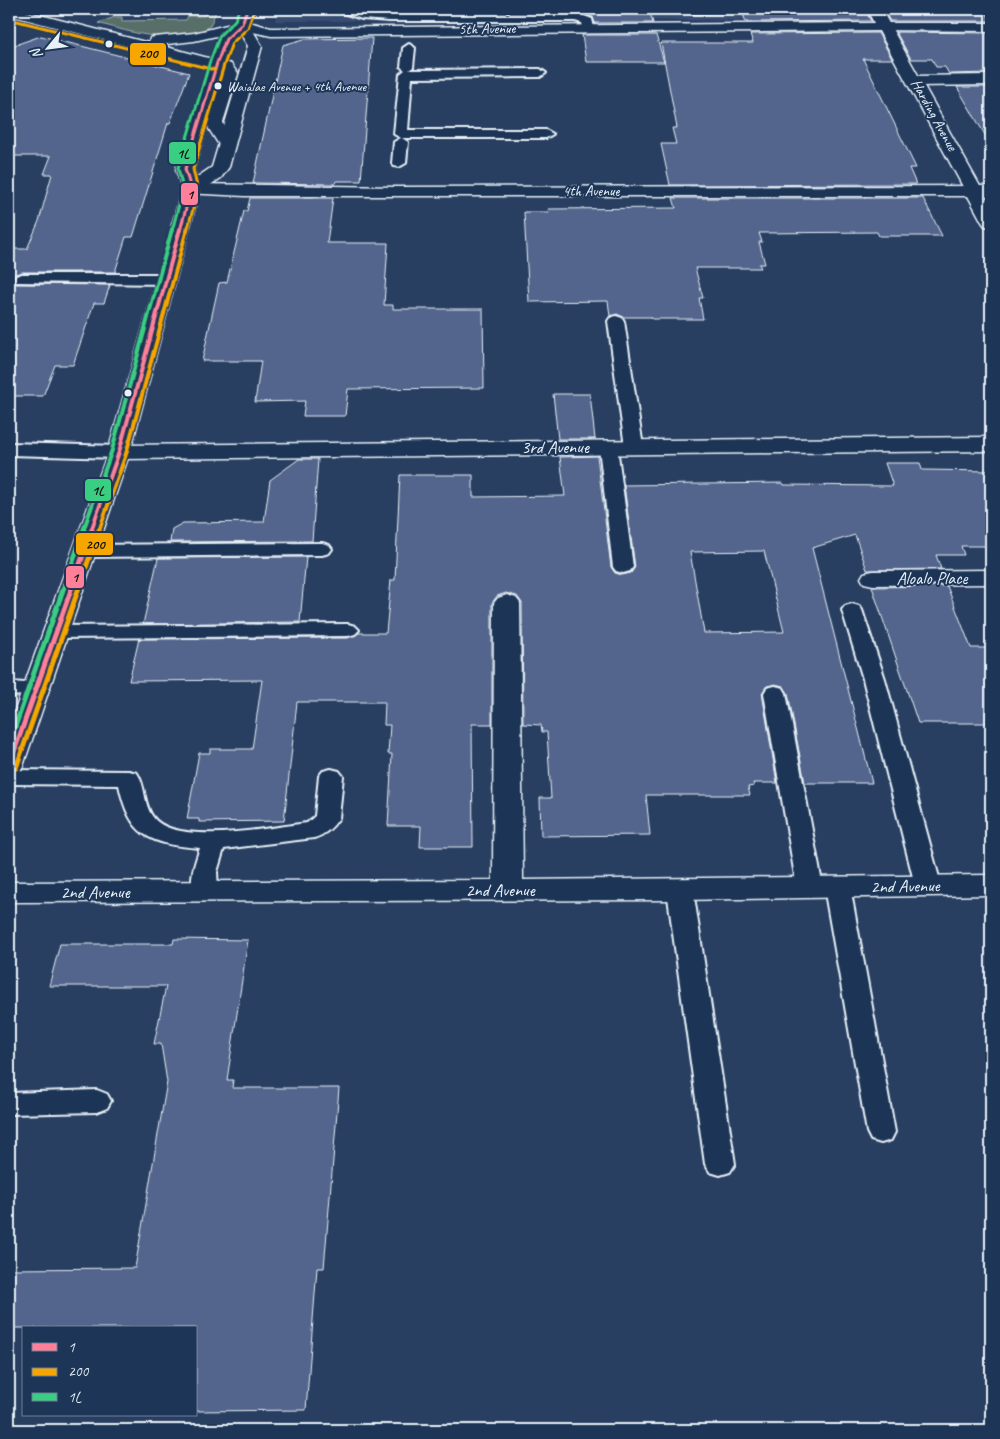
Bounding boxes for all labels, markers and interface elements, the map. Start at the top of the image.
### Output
street label: 5th Avenue [458,19,517,39]
north arrow [22,22,72,72]
unlabelled marker [104,39,114,49]
line badge: 200 [129,42,167,66]
text: N [26,44,47,62]
text: 200 [139,45,159,62]
street label: Harding Avenue [906,76,962,155]
place label: Waialae Avenue + 4th Avenue [227,78,368,95]
marker: Waialae Avenue + 4th Avenue [213,81,223,91]
line badge: 1L [168,141,197,165]
text: 1L [177,145,190,162]
line badge: 1 [180,182,199,206]
street label: 4th Avenue [563,182,620,201]
text: 1 [187,186,195,203]
unlabelled marker [123,388,133,398]
street label: 3rd Avenue [521,436,590,458]
line badge: 1L [84,478,112,502]
text: 1L [92,482,105,499]
line badge: 200 [75,532,114,556]
text: 200 [86,536,106,553]
line badge: 1 [65,565,85,589]
street label: Aloalo Place [897,567,969,589]
text: 1 [72,569,80,586]
street label: 2nd Avenue [870,874,941,898]
street label: 2nd Avenue [465,879,536,901]
street label: 2nd Avenue [60,881,131,903]
legend [22,1326,198,1416]
text: 1 [68,1338,76,1357]
text: 200 [68,1362,90,1381]
text: 1L [68,1388,82,1407]

